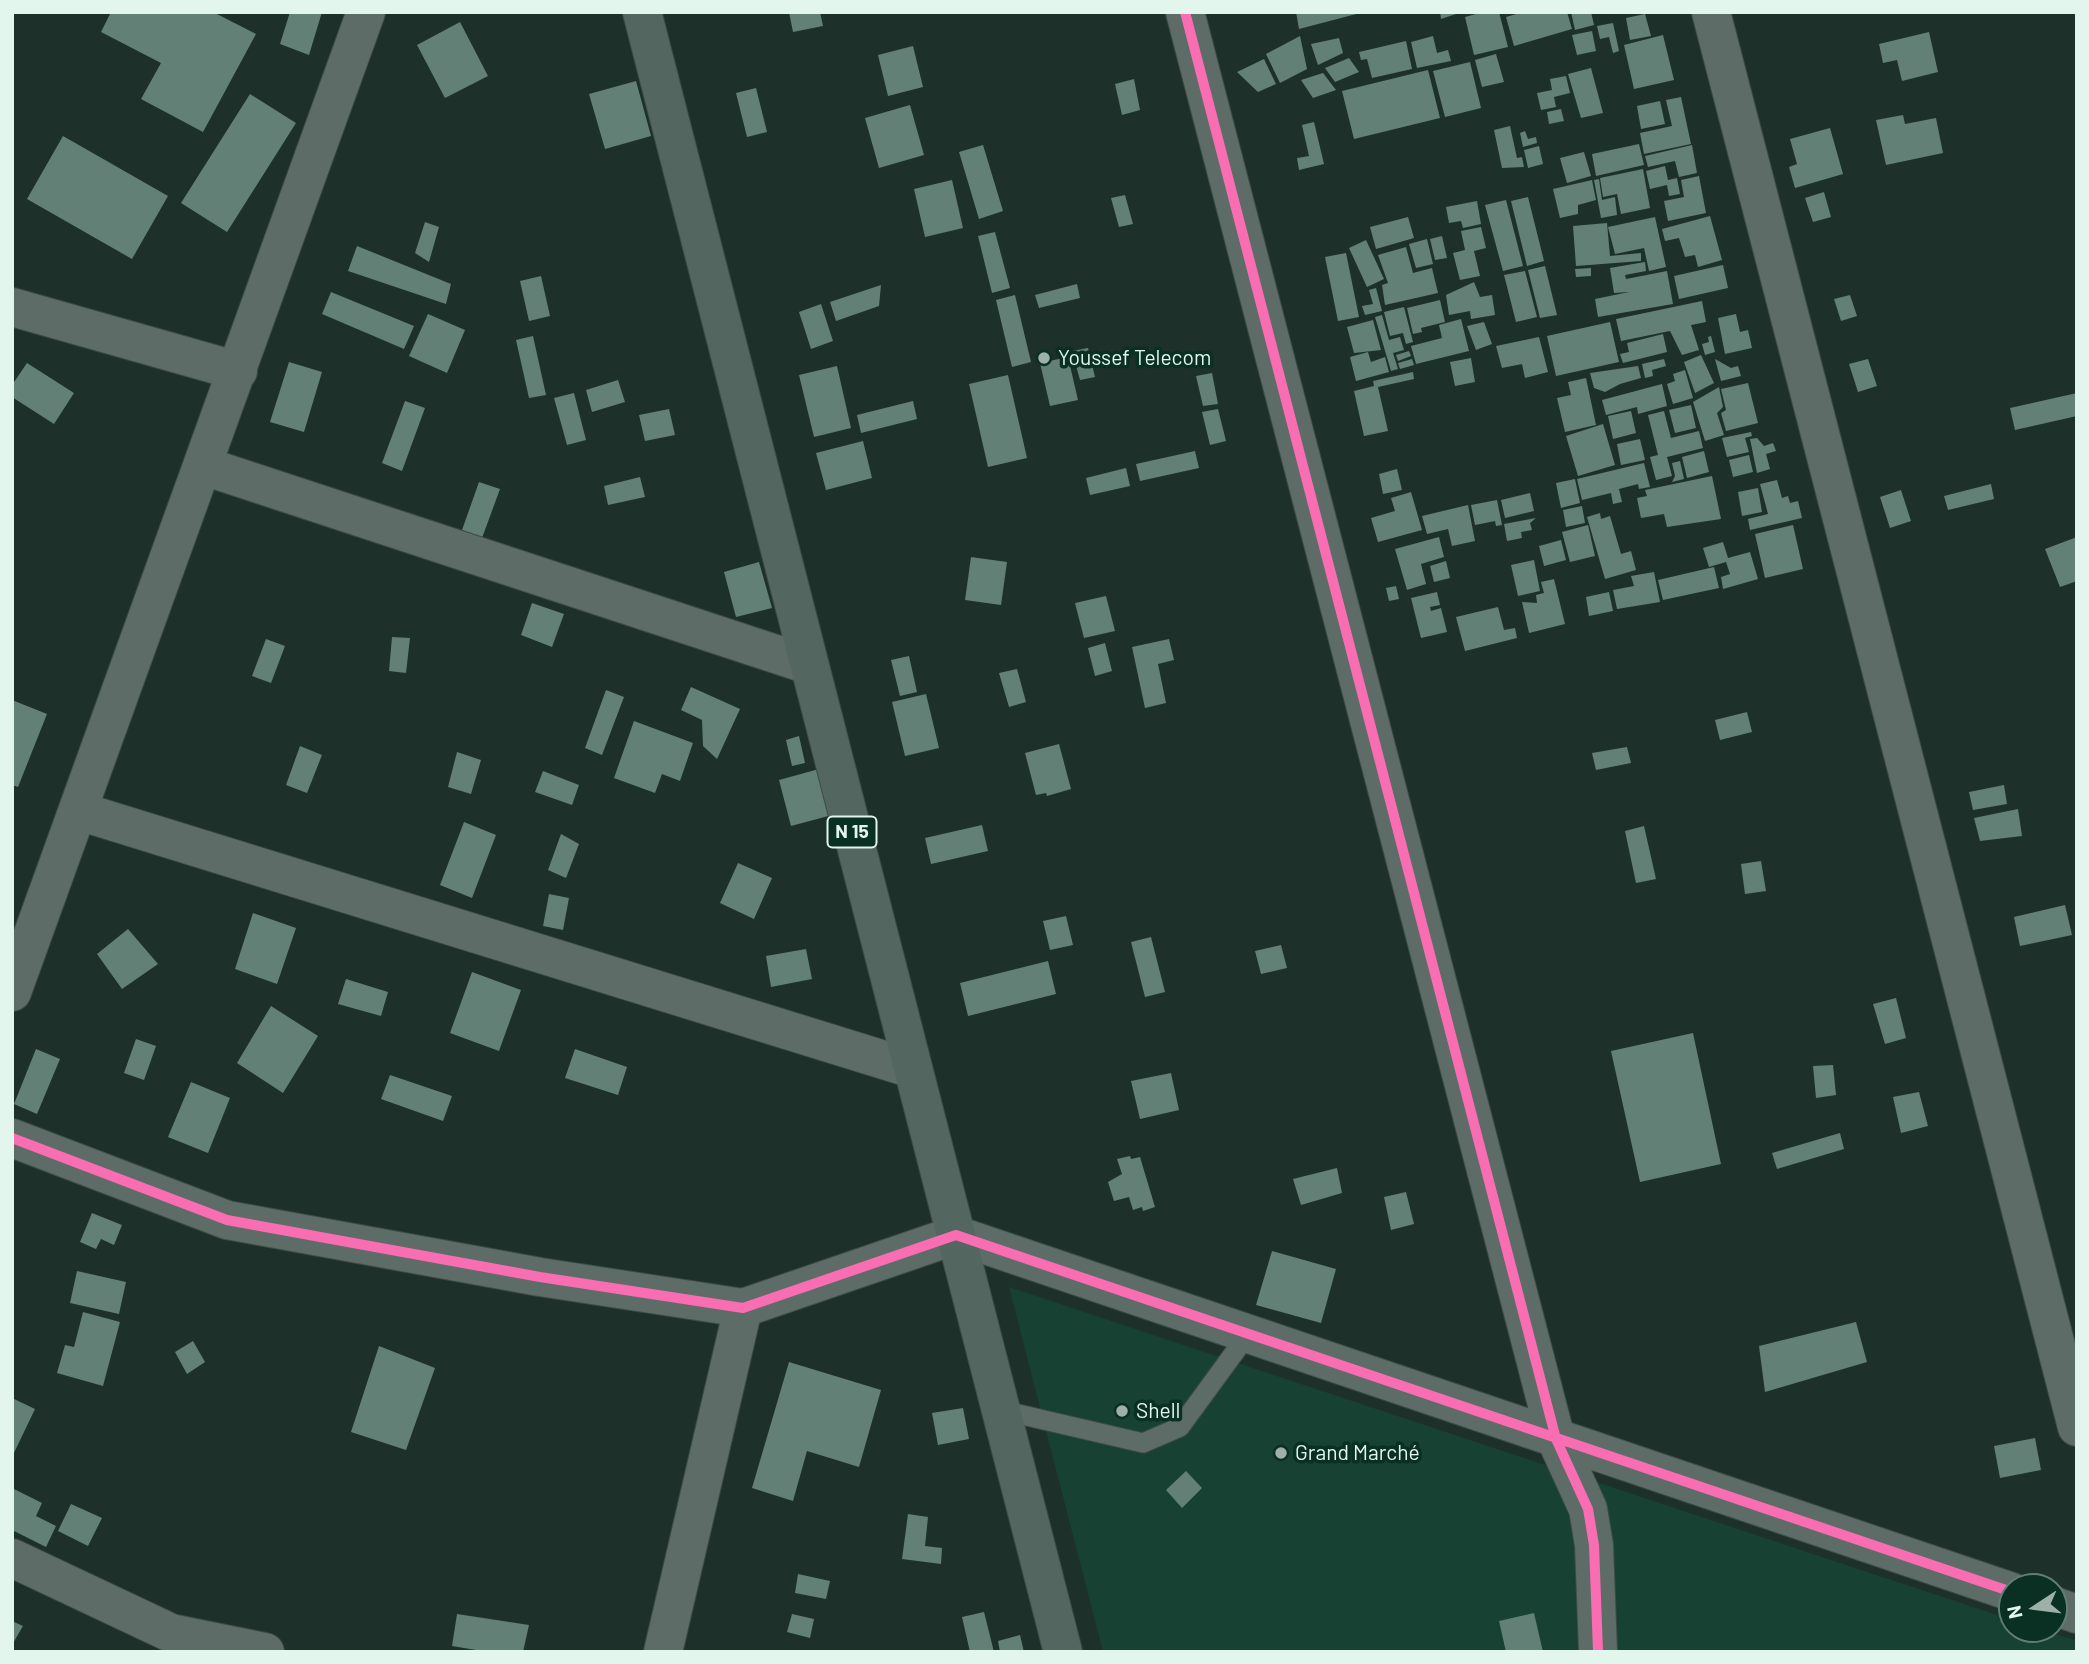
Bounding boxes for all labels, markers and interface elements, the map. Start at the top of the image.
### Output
place label: Youssef Telecom [1058,345,1211,371]
marker: Youssef Telecom [1036,350,1052,366]
road number: N 15 [828,817,876,848]
place label: Shell [1136,1398,1180,1424]
marker: Shell [1114,1403,1130,1419]
place label: Grand Marché [1295,1440,1420,1466]
marker: Grand Marché [1273,1445,1289,1461]
north arrow [1998,1573,2068,1643]
text: N [2001,1604,2027,1621]

